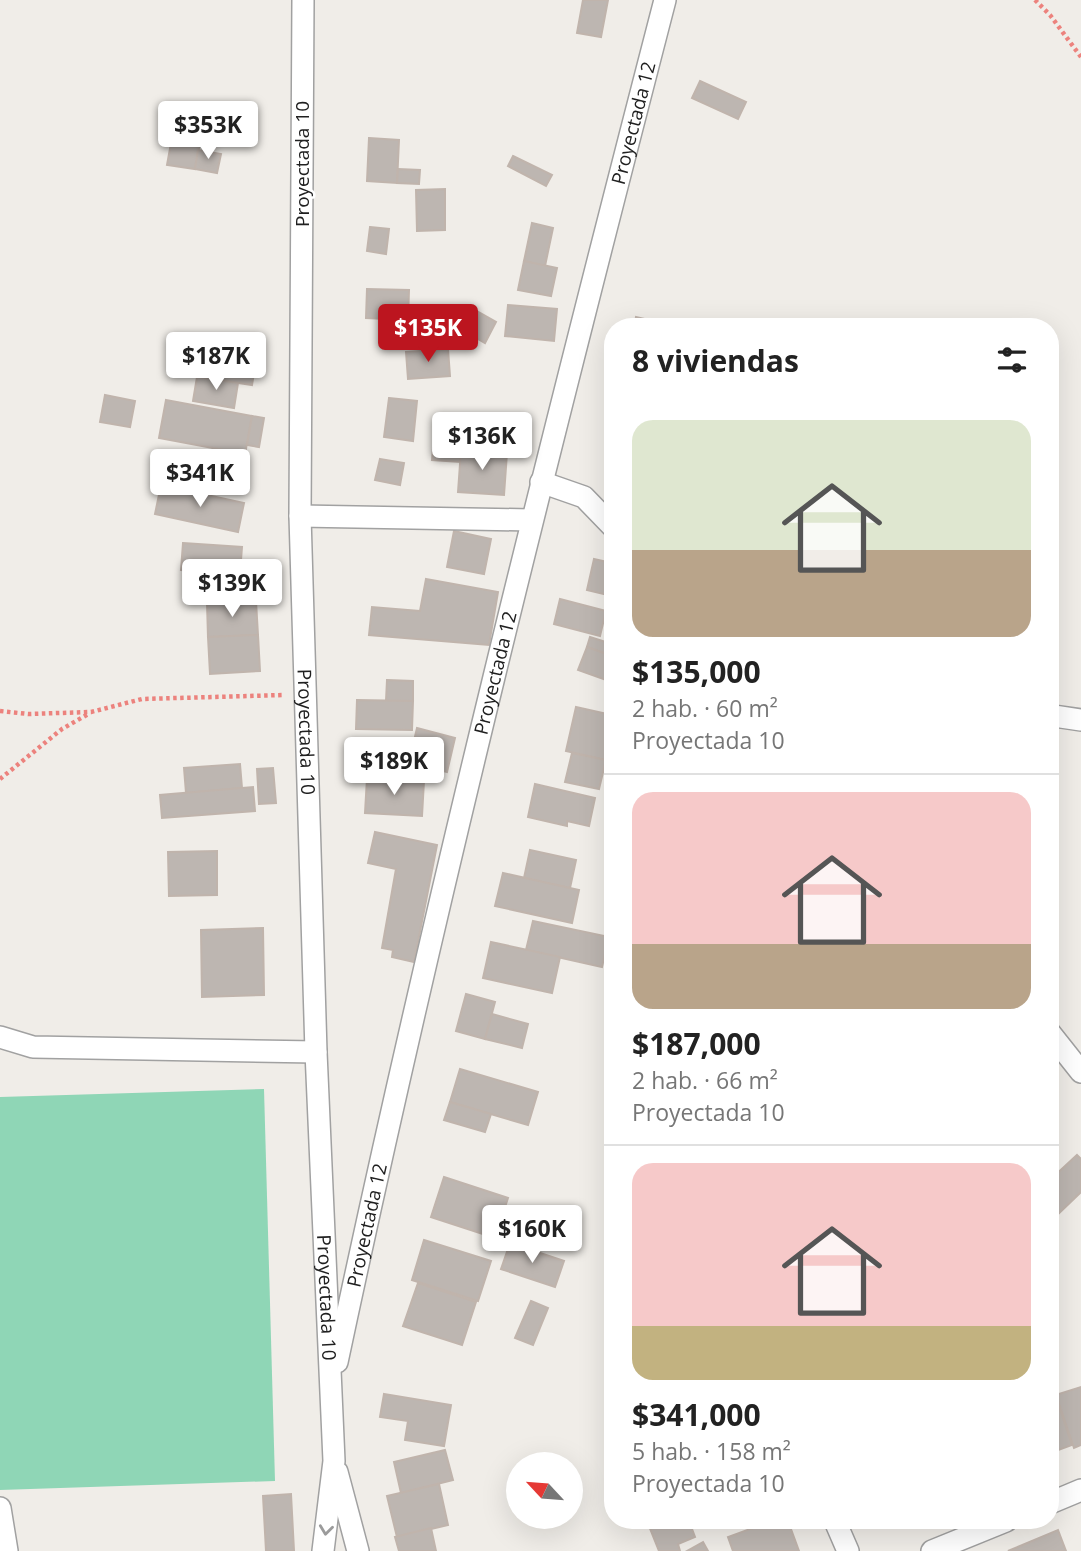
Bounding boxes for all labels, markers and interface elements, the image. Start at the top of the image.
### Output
street label: Proyectada 12 [605,59,662,187]
street label: Proyectada 10 [289,101,315,227]
pin: $353K [159,102,257,161]
text: $353K [174,108,242,140]
pin: $135K [379,304,477,364]
text: $135K [394,311,462,343]
pin: $187K [167,332,265,392]
text: $187K [182,339,250,371]
text: 8 viviendas [632,340,799,381]
icon: filters [993,341,1031,379]
pin: $136K [433,412,531,472]
text: $136K [448,419,516,451]
pin: $341K [151,449,249,509]
text: $341K [166,456,234,488]
icon: home [769,465,895,591]
pin: $139K [183,560,281,619]
text: $139K [198,566,266,598]
street label: Proyectada 12 [468,609,523,737]
text: $135,000 [632,651,761,692]
street label: Proyectada 10 [292,668,321,795]
text: 2 hab. · 60 m² [632,692,778,724]
text: Proyectada 10 [632,724,785,756]
pin: $189K [345,738,443,797]
text: $189K [360,744,428,776]
icon: home [769,837,895,963]
text: $187,000 [632,1023,761,1064]
text: 2 hab. · 66 m² [632,1064,778,1096]
text: Proyectada 10 [632,1096,785,1128]
street label: Proyectada 12 [340,1161,393,1290]
pin: $160K [483,1206,581,1265]
icon: home [769,1208,895,1334]
text: $160K [498,1212,566,1244]
street label: Proyectada 10 [311,1234,343,1361]
text: $341,000 [632,1394,761,1435]
text: 5 hab. · 158 m² [632,1435,791,1467]
north arrow [506,1452,583,1530]
map controls [506,1452,583,1529]
text: Proyectada 10 [632,1467,785,1499]
one-way arrow [318,1525,333,1536]

